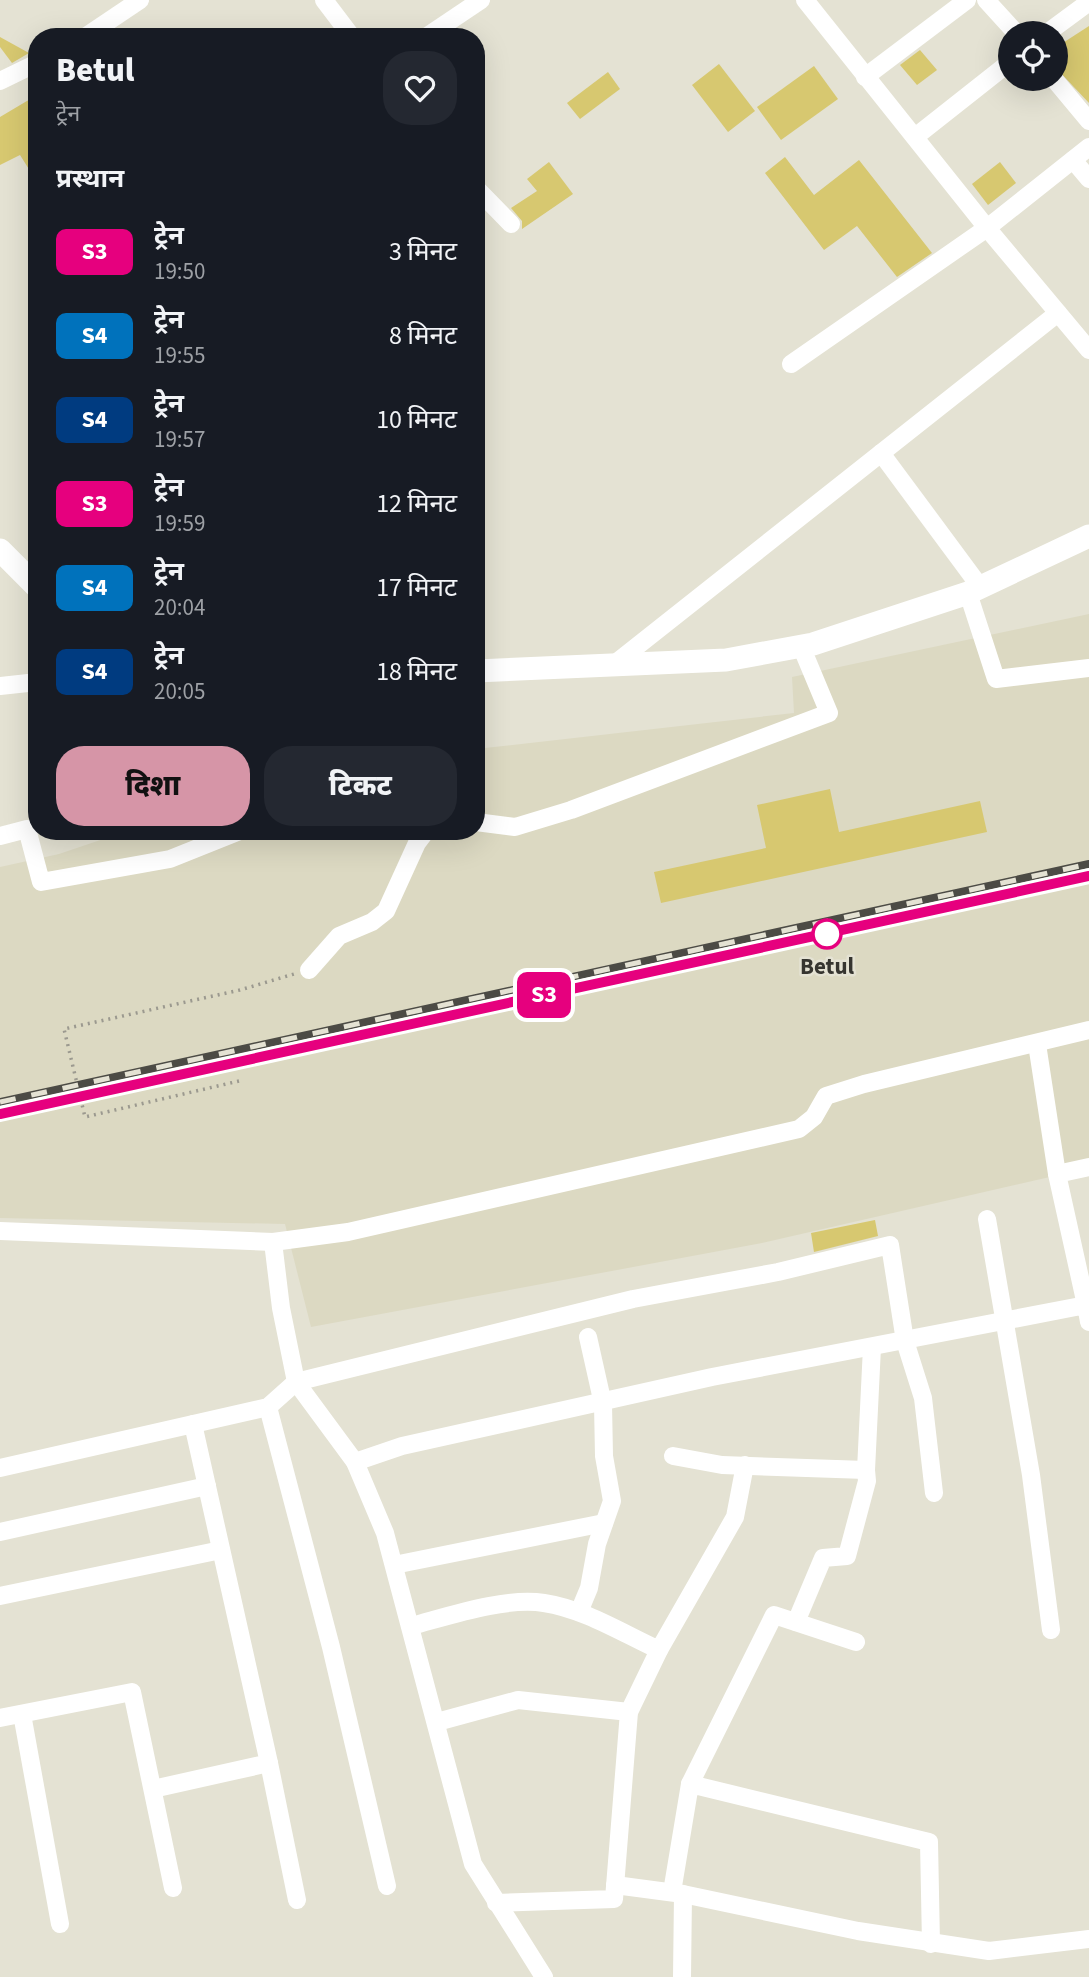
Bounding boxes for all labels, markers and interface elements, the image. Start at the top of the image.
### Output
map controls [998,21,1068,91]
button: locate [998,21,1068,91]
text: Betul [56,47,134,94]
button: heart [383,51,457,125]
text: ट्रेन [56,97,80,130]
text: प्रस्थान [56,160,124,197]
text: ट्रेन [154,217,184,254]
text: 3 मिनट [389,233,457,270]
text: S3 [81,234,108,269]
text: 19:50 [154,255,205,288]
text: ट्रेन [154,301,184,338]
text: 8 मिनट [389,317,457,354]
text: S4 [81,318,108,353]
text: 19:55 [154,339,205,372]
text: ट्रेन [154,385,184,422]
text: 10 मिनट [376,401,457,438]
text: S4 [81,402,108,437]
text: 19:57 [154,423,205,456]
text: ट्रेन [154,469,184,506]
text: 12 मिनट [376,485,457,522]
text: S3 [81,486,108,521]
text: 19:59 [154,507,205,540]
text: ट्रेन [154,553,184,590]
text: 17 मिनट [376,569,457,606]
text: S4 [81,570,108,605]
text: 20:04 [154,591,205,624]
text: ट्रेन [154,637,184,674]
text: 18 मिनट [376,653,457,690]
text: S4 [81,654,108,689]
text: 20:05 [154,675,205,708]
button: दिशा [56,746,250,826]
button: टिकट [264,746,457,826]
marker: Betul [812,919,842,949]
place label: Betul [800,950,854,983]
line badge: S3 [512,972,576,1018]
text: S3 [531,977,557,1012]

